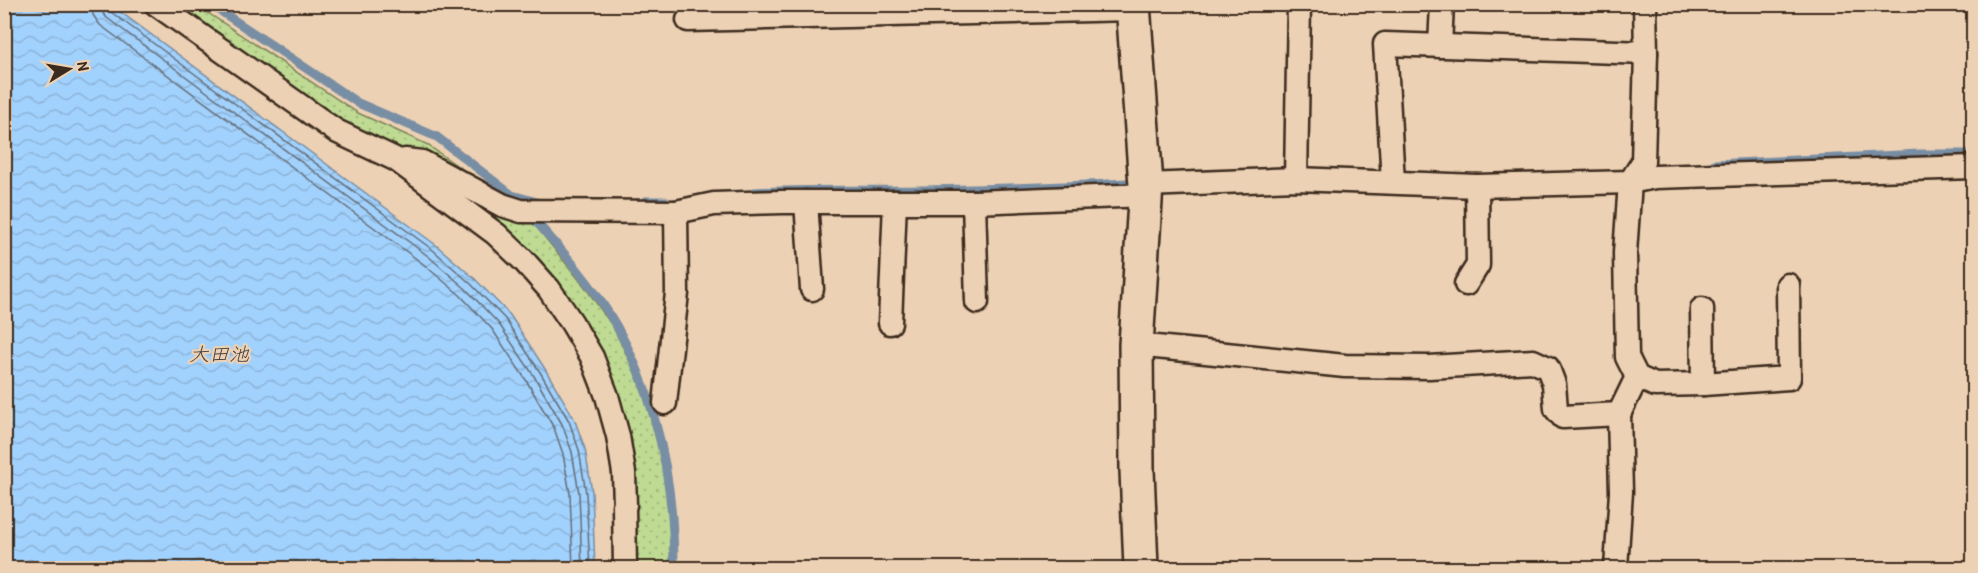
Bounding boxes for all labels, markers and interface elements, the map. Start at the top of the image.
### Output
north arrow [39,39,99,99]
text: N [72,60,95,73]
water label: 大田池 [189,340,250,367]

